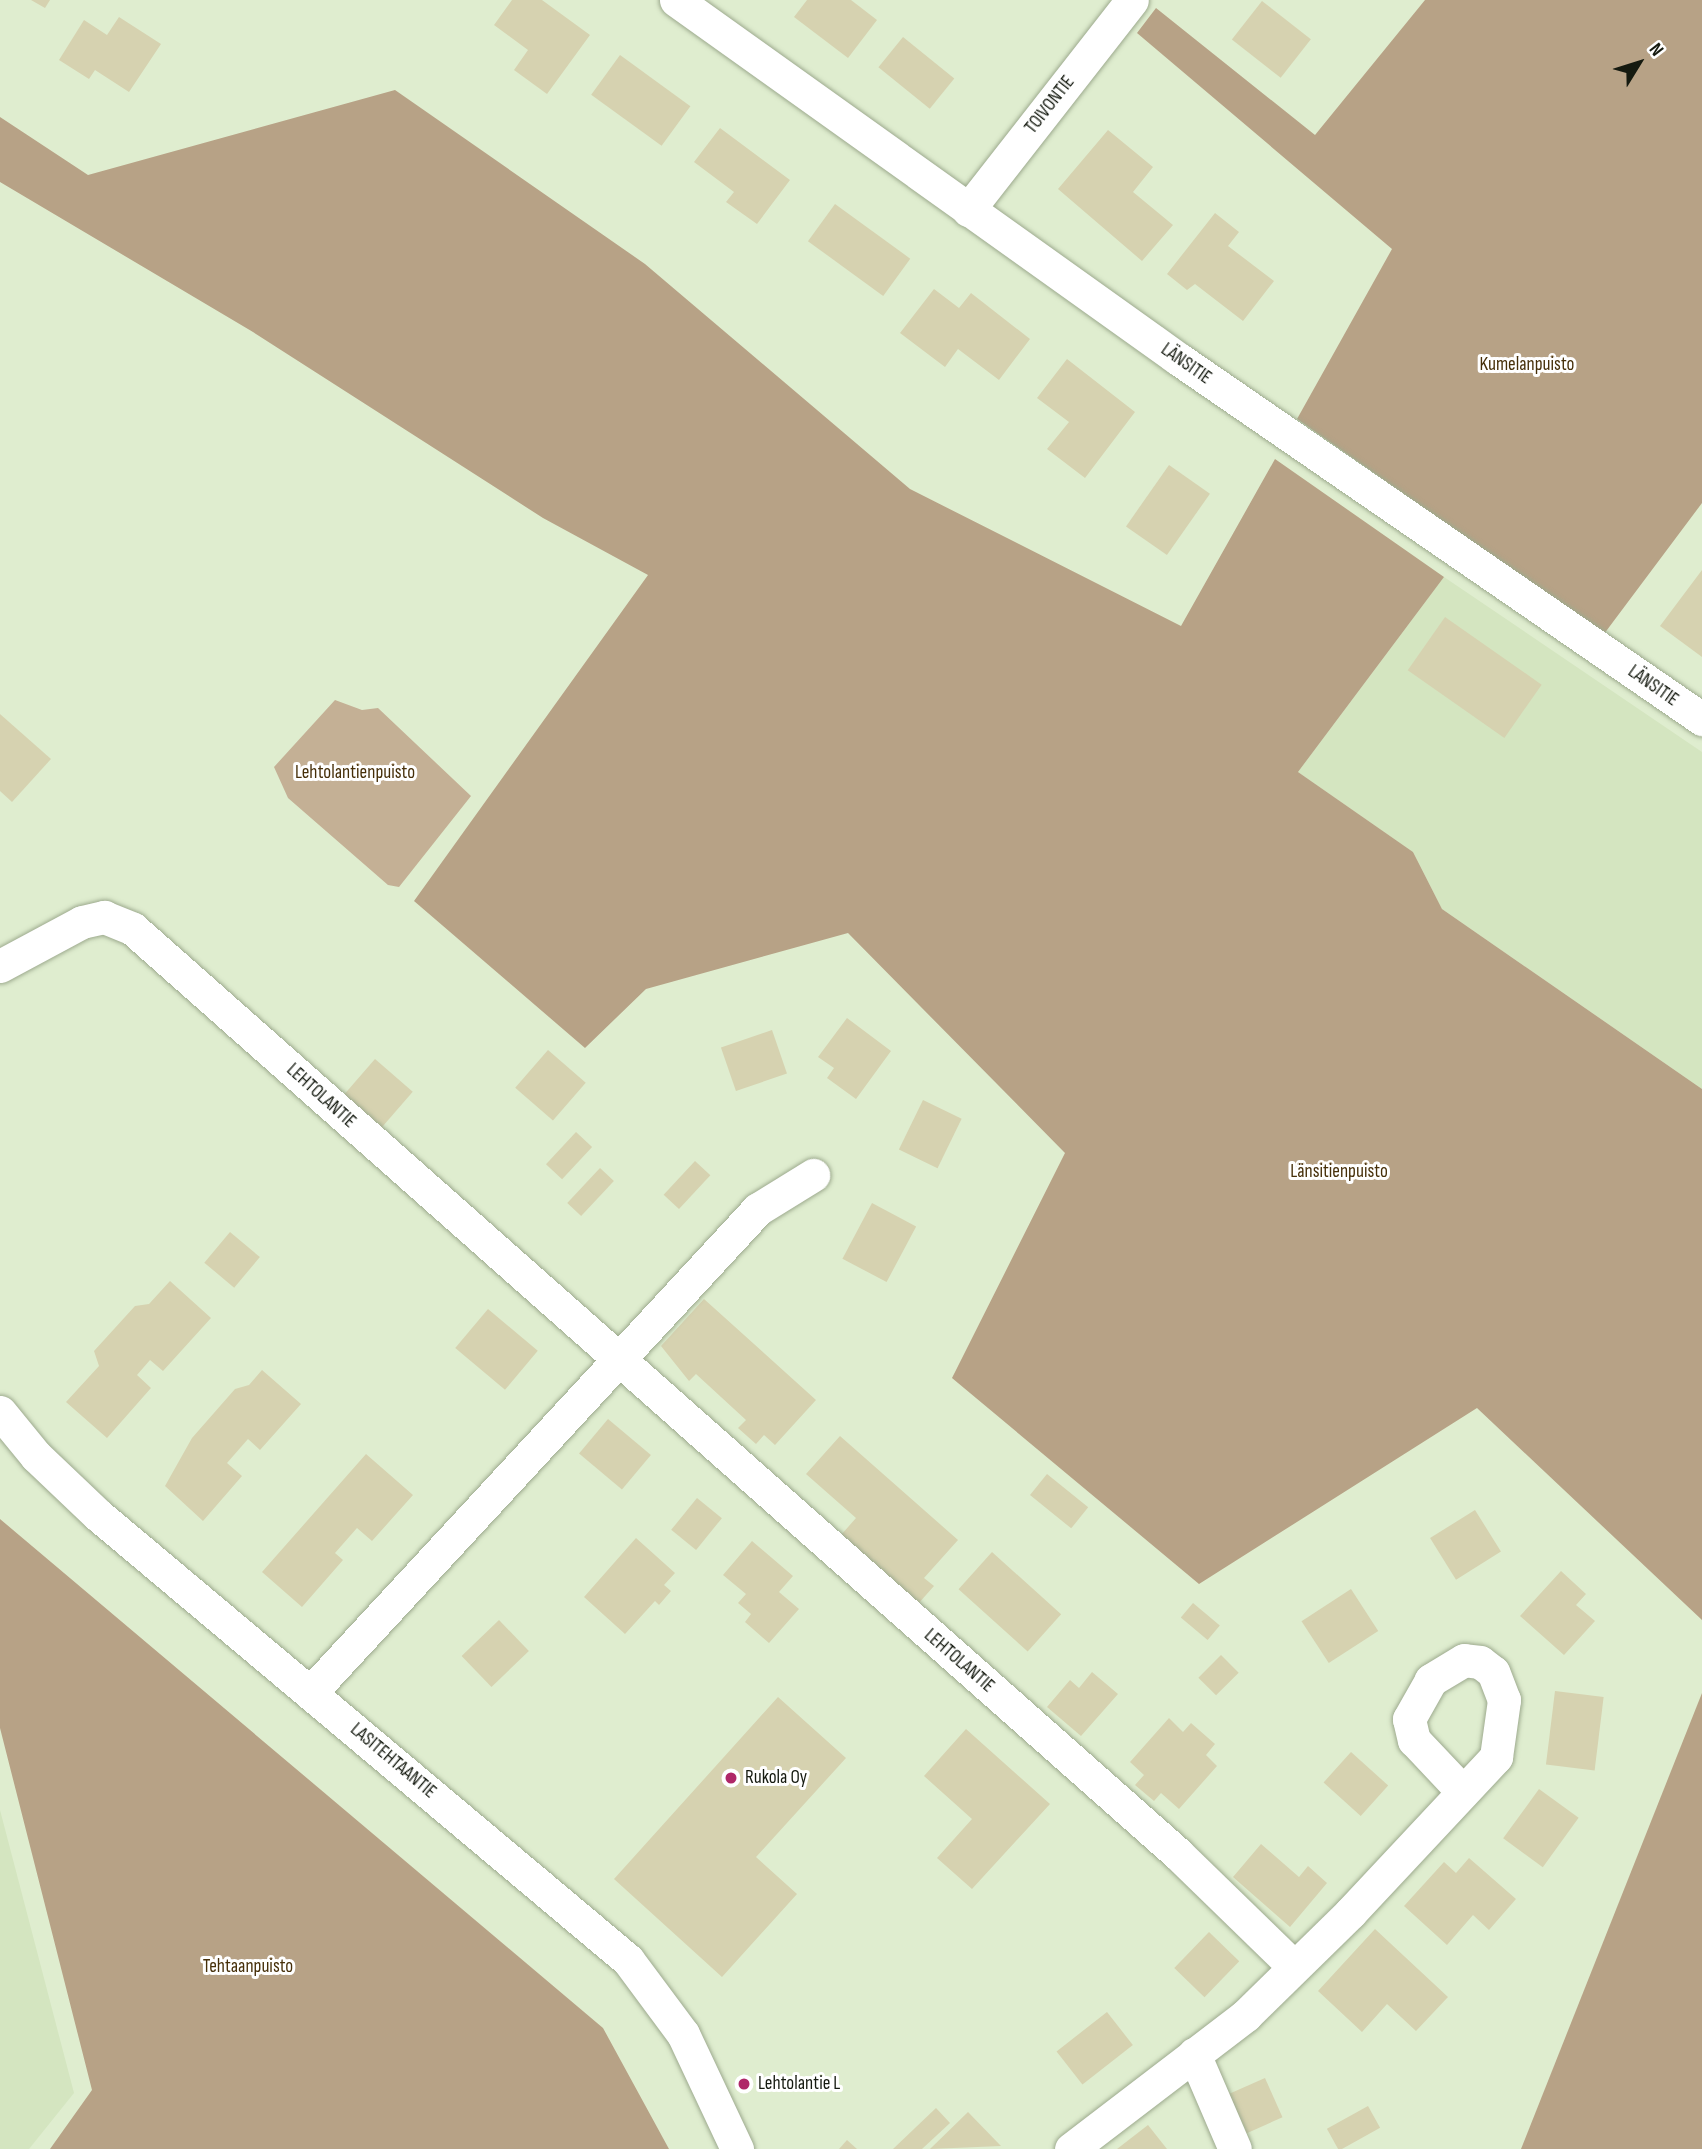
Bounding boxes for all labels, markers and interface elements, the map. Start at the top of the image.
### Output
north arrow [1604,28,1674,98]
text: N [1644,39,1668,61]
street label: TOIVONTIE [1020,71,1080,139]
street label: LÄNSITIE [1156,338,1216,390]
park label: Kumelanpuisto [1480,354,1574,376]
street label: LÄNSITIE [1623,660,1683,712]
park label: Lehtolantienpuisto [295,762,415,784]
street label: LEHTOLANTIE [282,1059,360,1133]
park label: Länsitienpuisto [1290,1161,1388,1183]
street label: LEHTOLANTIE [919,1624,999,1698]
street label: LASITEHTAANTIE [345,1718,441,1804]
place label: Rukola Oy [745,1767,807,1789]
marker: Rukola Oy [723,1770,739,1786]
park label: Tehtaanpuisto [203,1956,293,1978]
place label: Lehtolantie L [758,2073,840,2095]
marker: Lehtolantie L [736,2076,752,2092]

